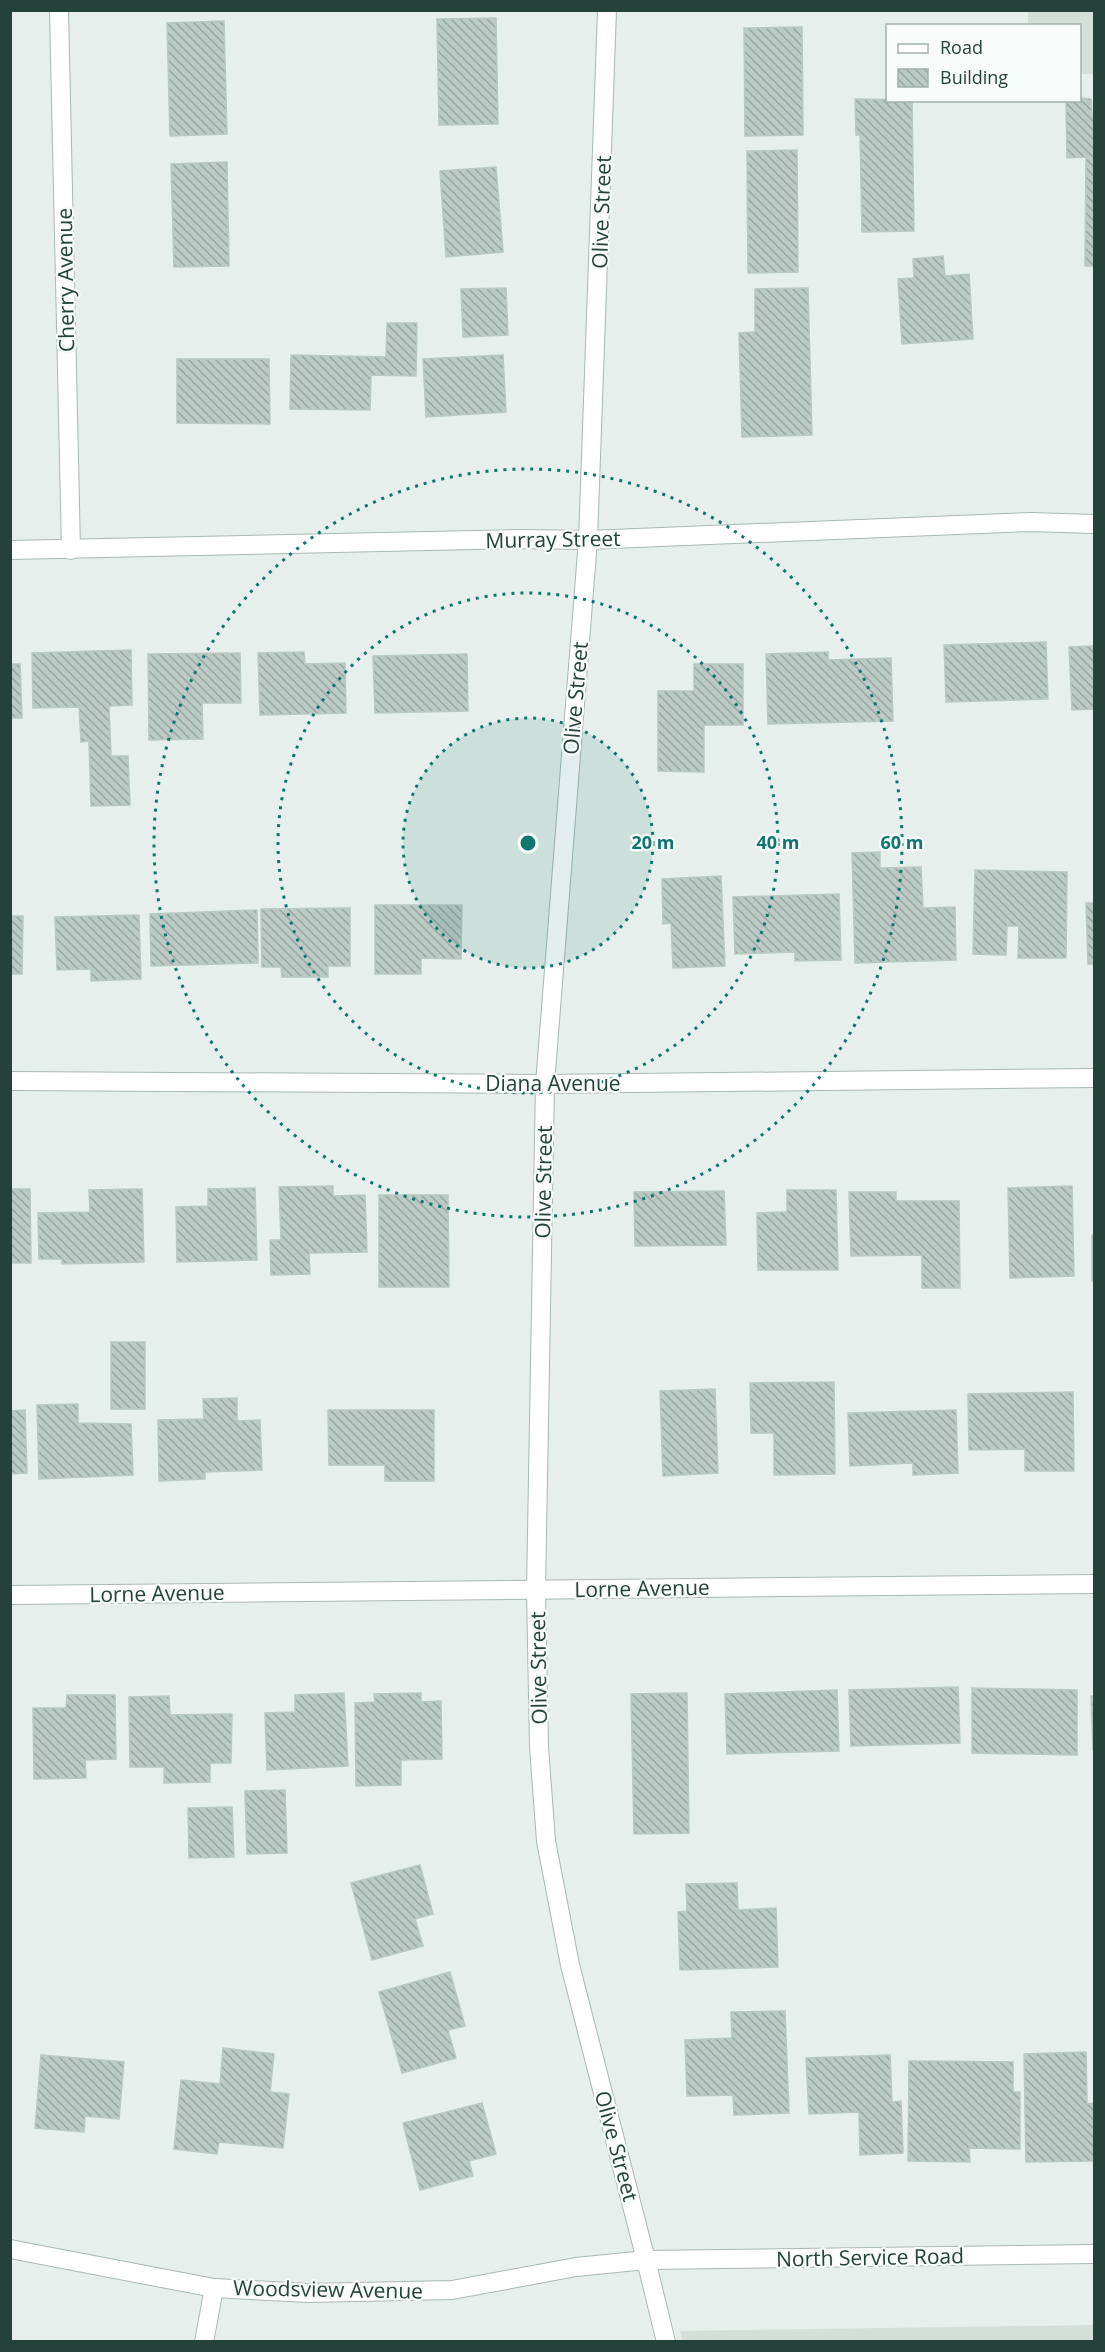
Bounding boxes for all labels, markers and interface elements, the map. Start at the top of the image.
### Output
legend [886,24,1081,102]
text: Road [940,35,983,59]
text: Building [940,65,1008,89]
street label: Olive Street [585,155,617,269]
street label: Cherry Avenue [50,208,80,352]
street label: Murray Street [485,524,621,554]
street label: Olive Street [556,640,594,756]
text: 20 m [632,830,674,854]
text: 40 m [757,830,799,854]
text: 60 m [881,830,923,854]
centre of rings [518,833,538,853]
street label: Diana Avenue [485,1069,621,1097]
street label: Olive Street [528,1125,558,1239]
street label: Lorne Avenue [574,1573,710,1603]
street label: Lorne Avenue [89,1578,225,1608]
street label: Olive Street [523,1611,553,1725]
street label: Olive Street [589,2088,645,2204]
street label: North Service Road [776,2241,964,2273]
street label: Woodsview Avenue [233,2273,423,2305]

